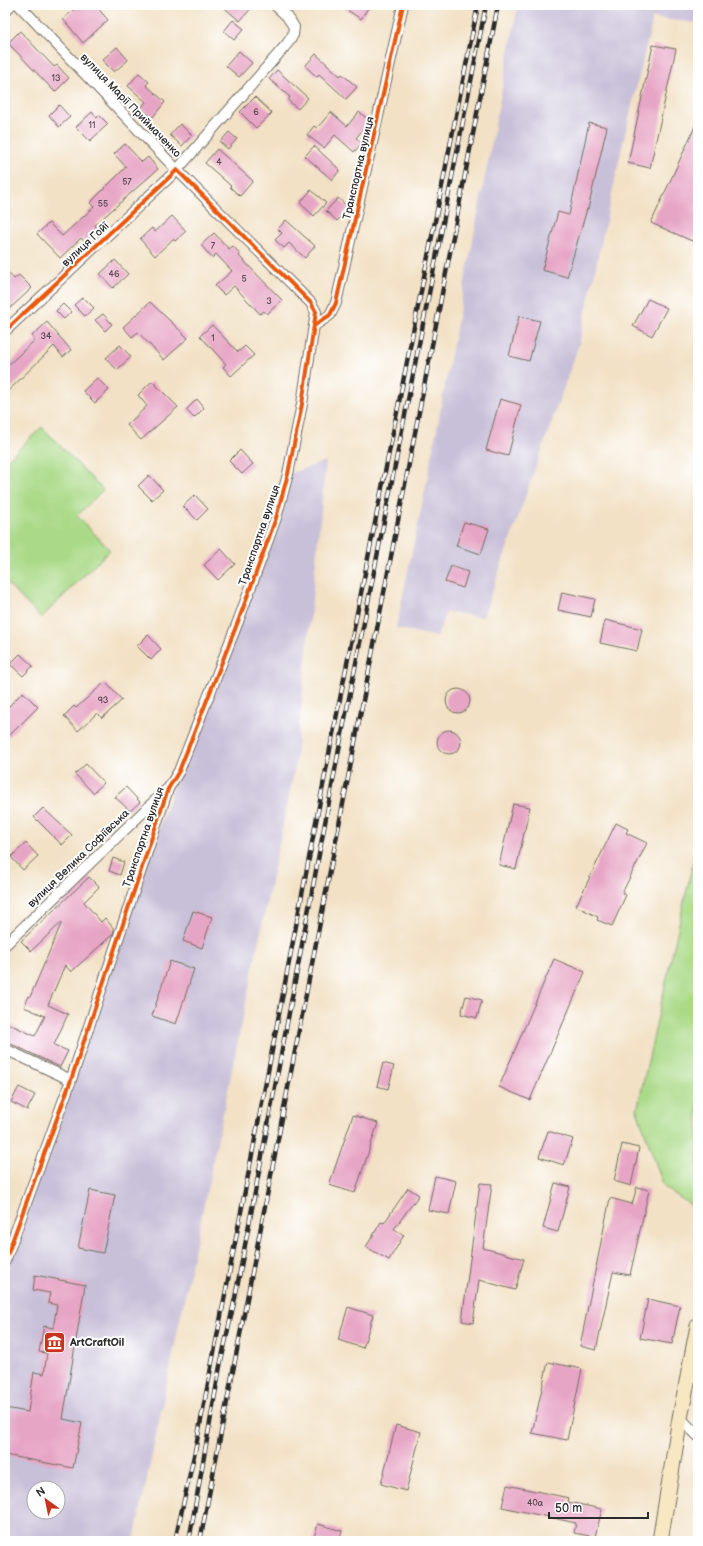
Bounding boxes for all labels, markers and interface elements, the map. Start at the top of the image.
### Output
street label: вулиця Марії Приймаченко [78,51,184,160]
house number: 13 [51,73,61,84]
house number: 6 [253,107,259,118]
street label: Транспортна вулиця [340,115,377,221]
house number: 11 [89,120,95,131]
house number: 4 [216,157,222,168]
house number: 57 [122,177,132,188]
house number: 55 [98,199,108,210]
street label: вулиця Гойї [59,219,112,269]
house number: 7 [211,241,216,252]
house number: 46 [109,269,120,280]
house number: 5 [241,274,247,285]
house number: 3 [266,296,272,307]
house number: 34 [40,331,52,342]
house number: 1 [211,333,215,344]
street label: Транспортна вулиця [236,483,283,587]
house number: 93 [98,695,109,706]
street label: Транспортна вулиця [120,785,167,889]
street label: вулиця Велика Софіївська [25,806,132,910]
museum icon: ArtCraftOil [42,1329,68,1355]
place label: ArtCraftOil [69,1336,125,1349]
north arrow [26,1480,66,1520]
text: N [34,1484,48,1500]
scale bar [549,1494,648,1520]
house number: 40а [527,1498,544,1509]
text: 50 m [555,1501,582,1516]

